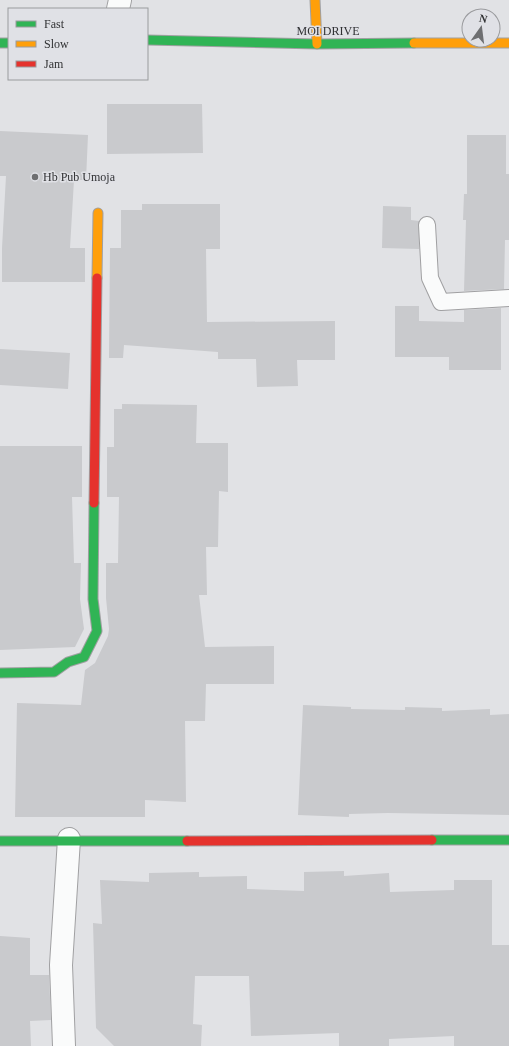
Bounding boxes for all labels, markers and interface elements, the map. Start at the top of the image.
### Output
legend [8,8,148,80]
north arrow [461,8,501,48]
text: N [478,12,489,25]
text: Fast [44,17,65,31]
street label: MOI DRIVE [297,24,360,38]
text: Slow [44,37,69,51]
text: Jam [44,57,64,71]
place label: Hb Pub Umoja [43,170,116,184]
marker: Hb Pub Umoja [30,172,40,182]

